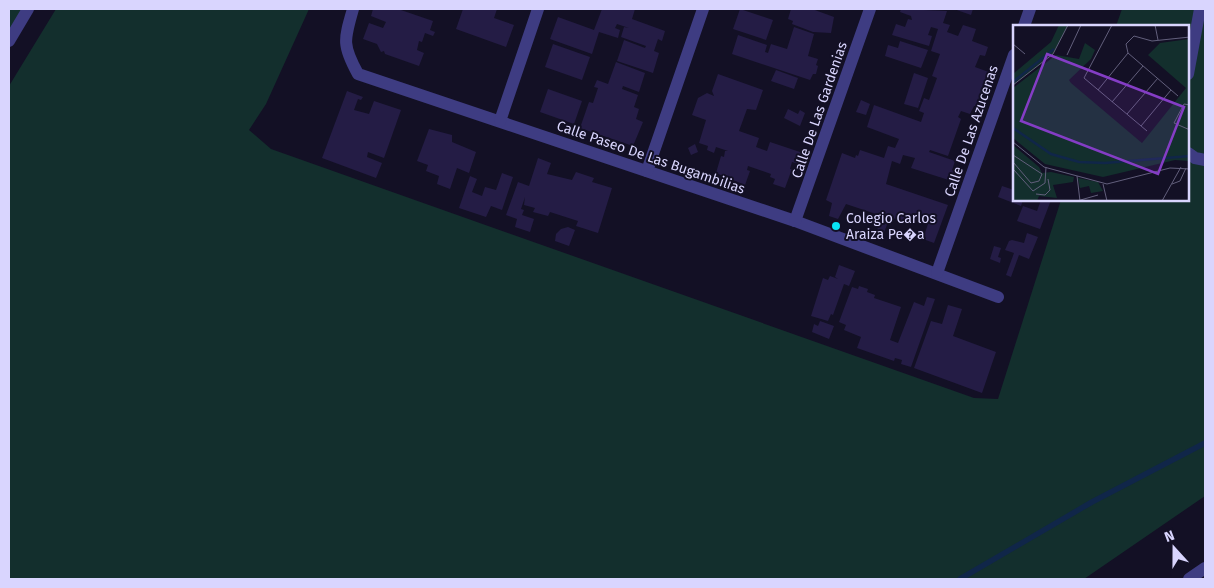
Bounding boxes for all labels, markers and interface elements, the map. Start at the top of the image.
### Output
inset map [1013,25,1189,201]
street label: Calle De Las Gardenias [788,39,851,181]
street label: Calle De Las Azucenas [941,63,1002,199]
street label: Calle Paseo De Las Bugambilias [554,117,748,198]
place label: Colegio Carlos Araiza Pe�a [846,210,936,243]
marker: Colegio Carlos Araiza Pe�a [830,220,842,232]
north arrow [1149,523,1199,573]
text: N [1162,527,1177,546]

